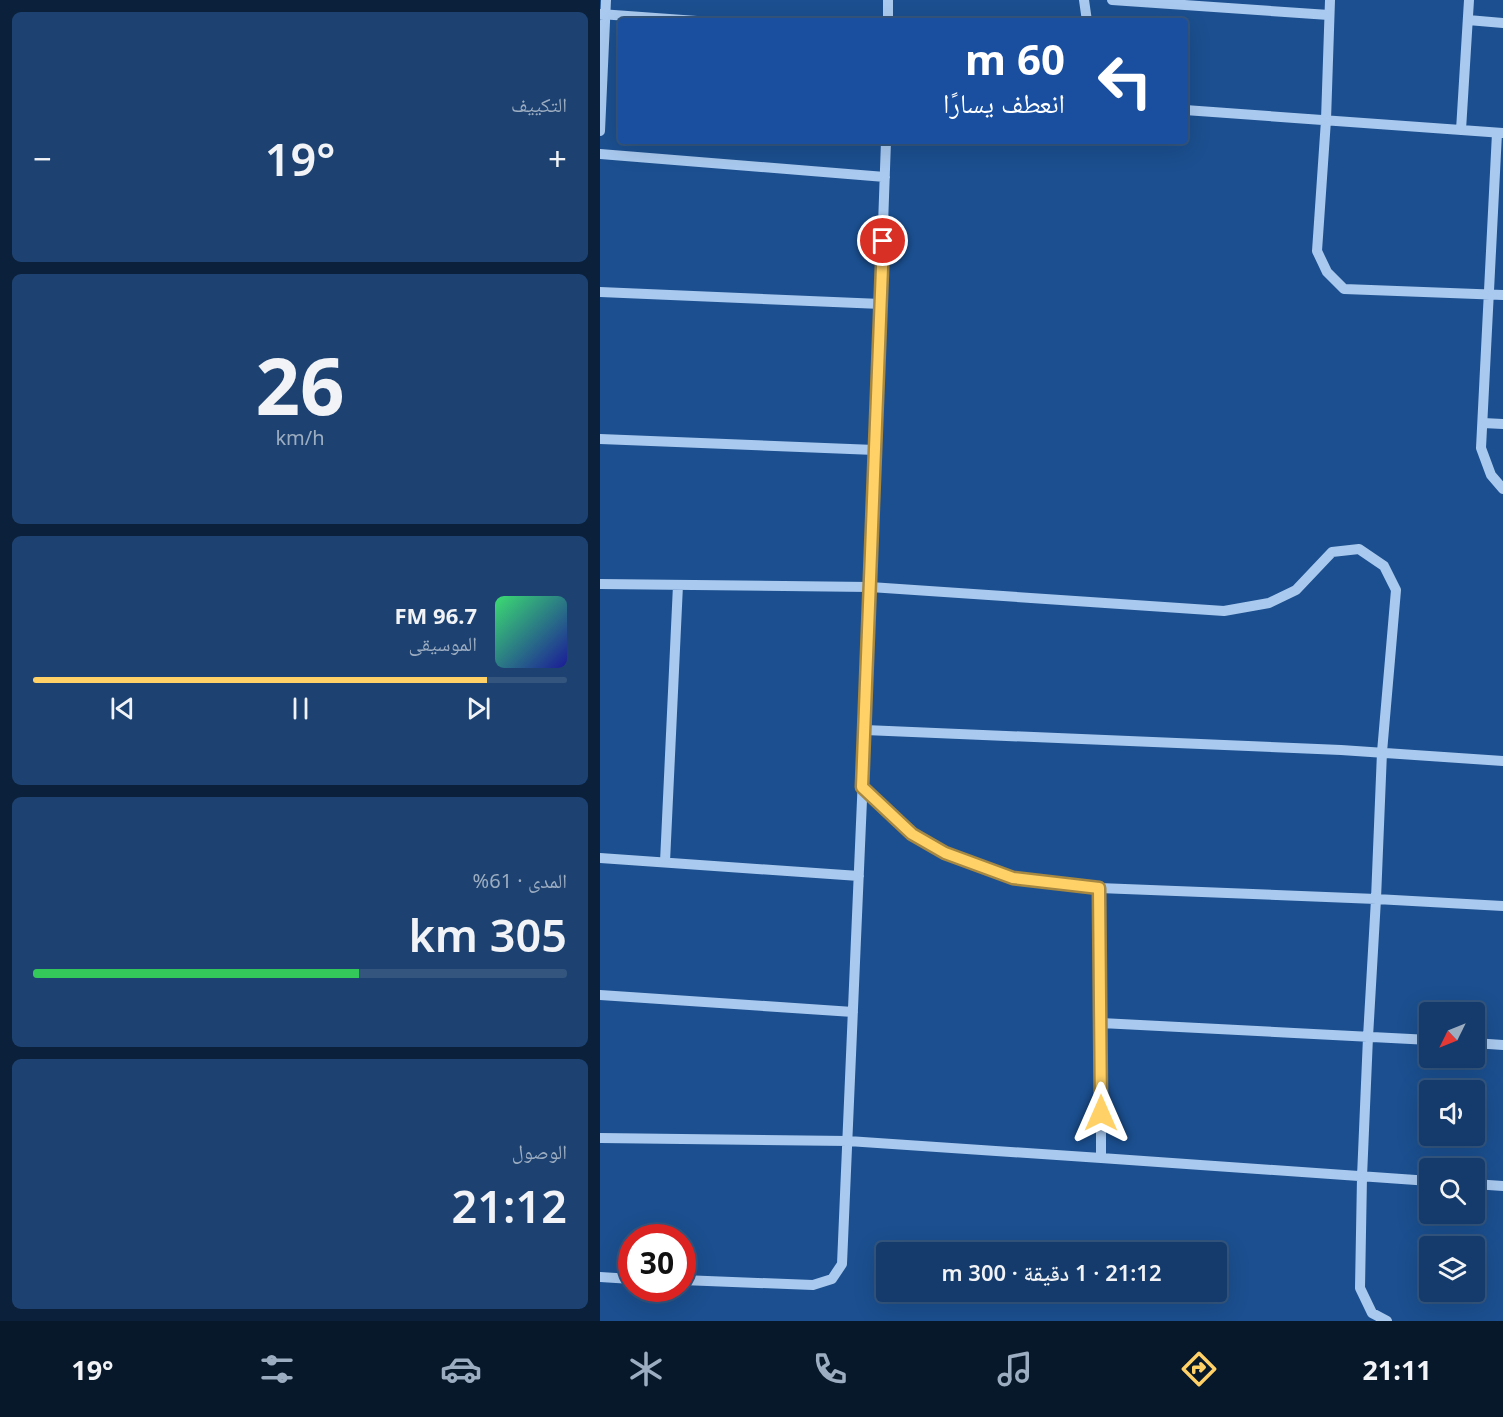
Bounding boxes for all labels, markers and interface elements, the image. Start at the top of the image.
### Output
text: 60 m [965,30,1065,87]
icon: left [1086,42,1164,120]
text: انعطف يسارًا [943,84,1065,121]
text: التكييف [511,91,567,118]
text: 19° [265,128,335,189]
text: − [33,136,52,181]
text: + [548,136,567,181]
pin [857,215,908,266]
icon: arrive [866,224,899,257]
text: 26 [255,332,345,438]
text: km/h [275,424,325,451]
text: 96.7 FM [395,600,477,630]
text: الموسيقى [409,630,477,657]
icon: previous [106,692,139,725]
icon: pause [284,692,317,725]
icon: next [462,692,495,725]
text: المدى · 61% [473,867,567,894]
text: 305 km [408,904,567,965]
north arrow [1419,1002,1485,1068]
map controls [1419,1002,1485,1302]
button: sound [1419,1080,1485,1146]
position arrow [1069,1081,1133,1145]
text: الوصول [512,1138,567,1165]
button: search [1419,1158,1485,1224]
text: 21:12 [452,1175,567,1236]
speed limit sign: 30 [618,1224,696,1302]
button: layers [1419,1236,1485,1302]
text: 21:12 · 1 دقيقة · 300 m [941,1257,1162,1287]
icon: filters [256,1348,298,1390]
icon: car [440,1348,482,1390]
icon: climate [625,1348,667,1390]
icon: phone [809,1348,851,1390]
icon: music [994,1348,1036,1390]
icon: directions [1178,1348,1220,1390]
text: 19° [71,1351,114,1388]
text: 21:11 [1362,1351,1432,1388]

